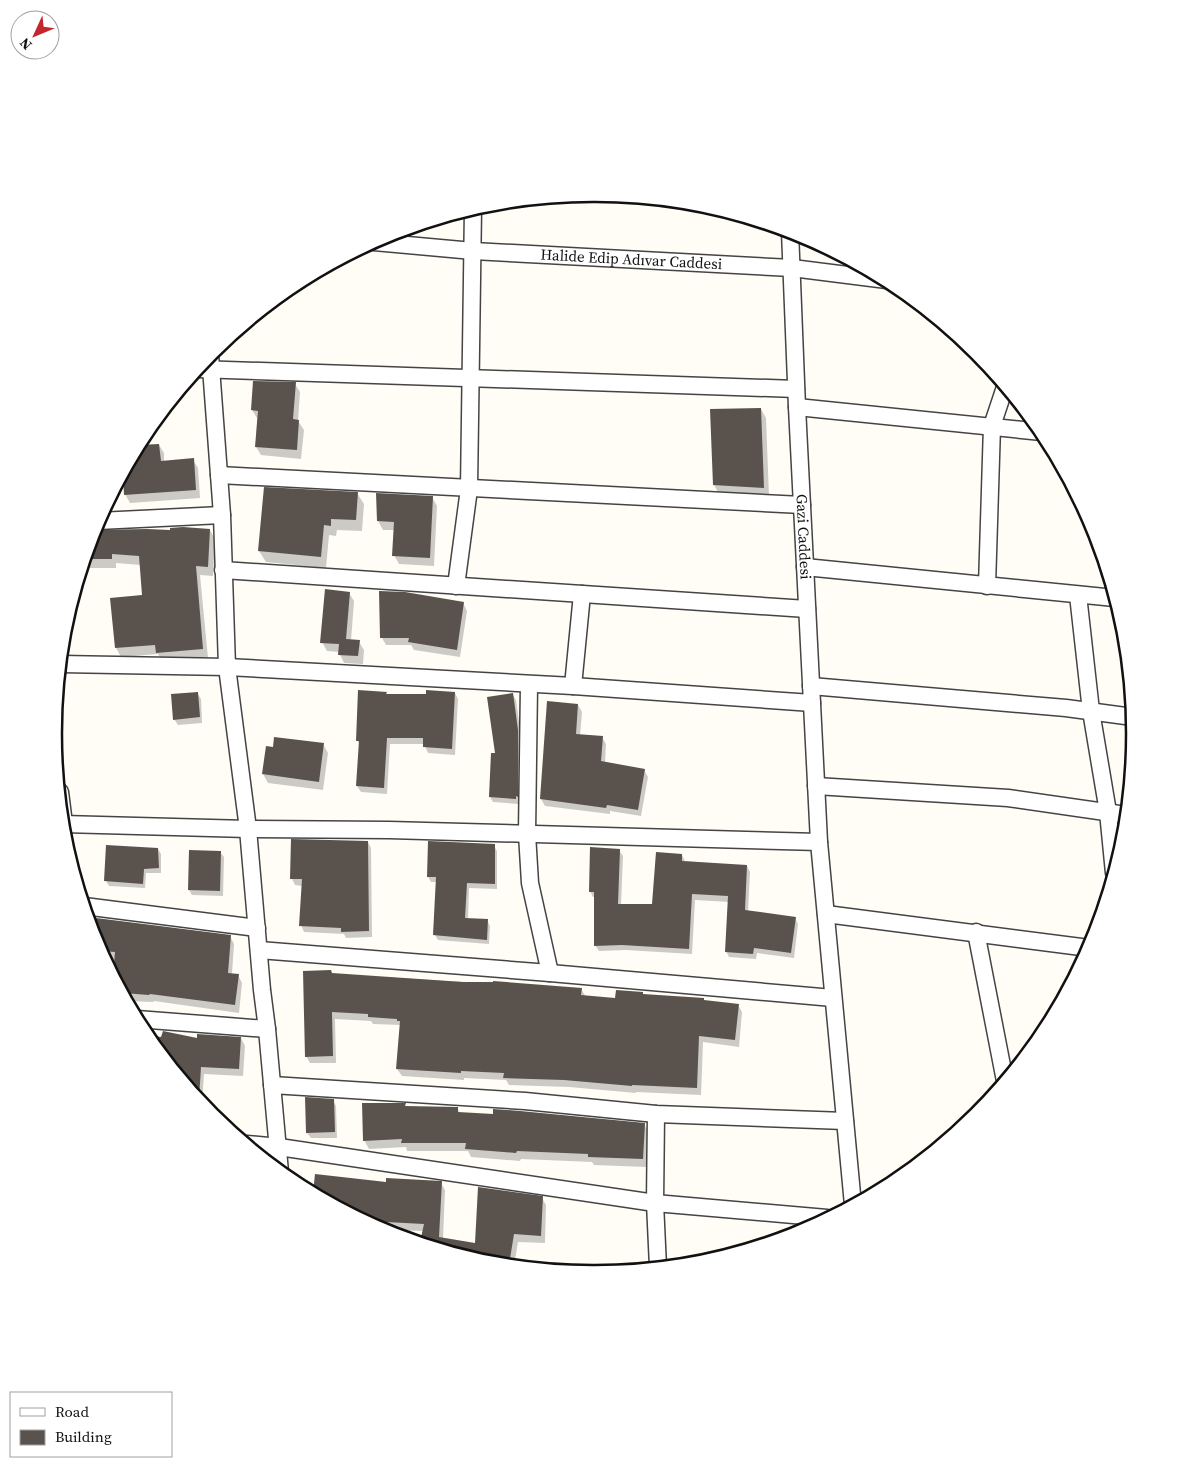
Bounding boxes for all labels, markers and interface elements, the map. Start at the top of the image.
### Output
north arrow [10,10,60,60]
text: N [15,33,36,55]
street label: Halide Edip Adıvar Caddesi [540,244,723,274]
street label: Gazi Caddesi [791,493,817,580]
legend [10,1392,172,1457]
text: Road [55,1401,89,1422]
text: Building [55,1426,112,1447]

